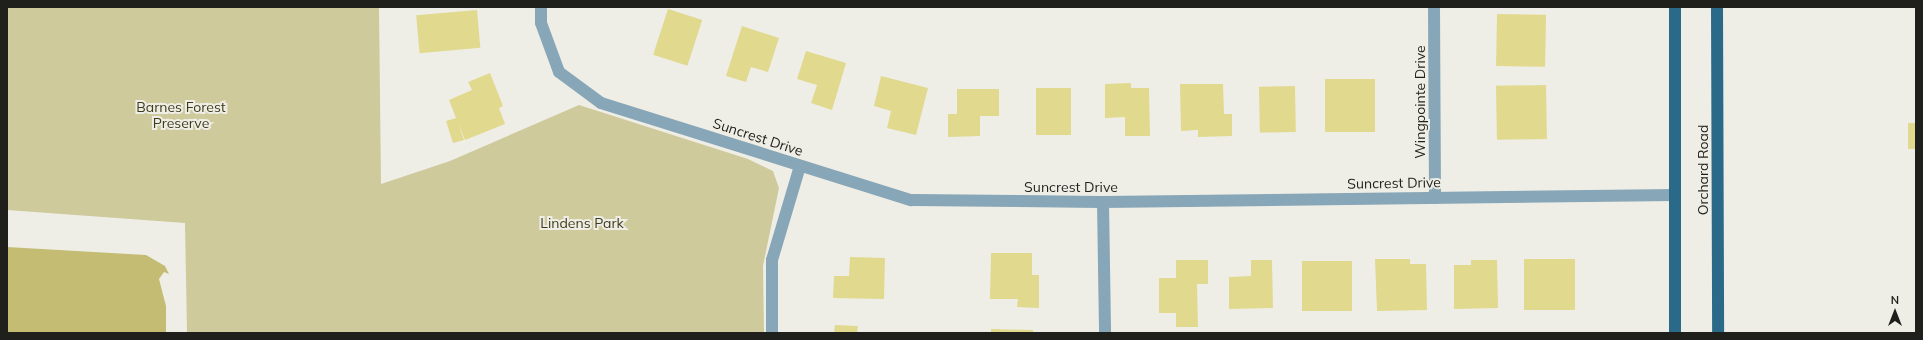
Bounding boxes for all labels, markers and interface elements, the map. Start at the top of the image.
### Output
street label: Wingpointe Drive [1412,45,1428,159]
park label: Barnes Forest Preserve [136,99,226,132]
street label: Suncrest Drive [711,115,805,159]
street label: Orchard Road [1695,125,1711,215]
street label: Suncrest Drive [1347,174,1441,192]
street label: Suncrest Drive [1024,179,1118,195]
park label: Lindens Park [540,215,624,231]
north arrow [1875,292,1915,332]
text: N [1891,293,1899,307]

